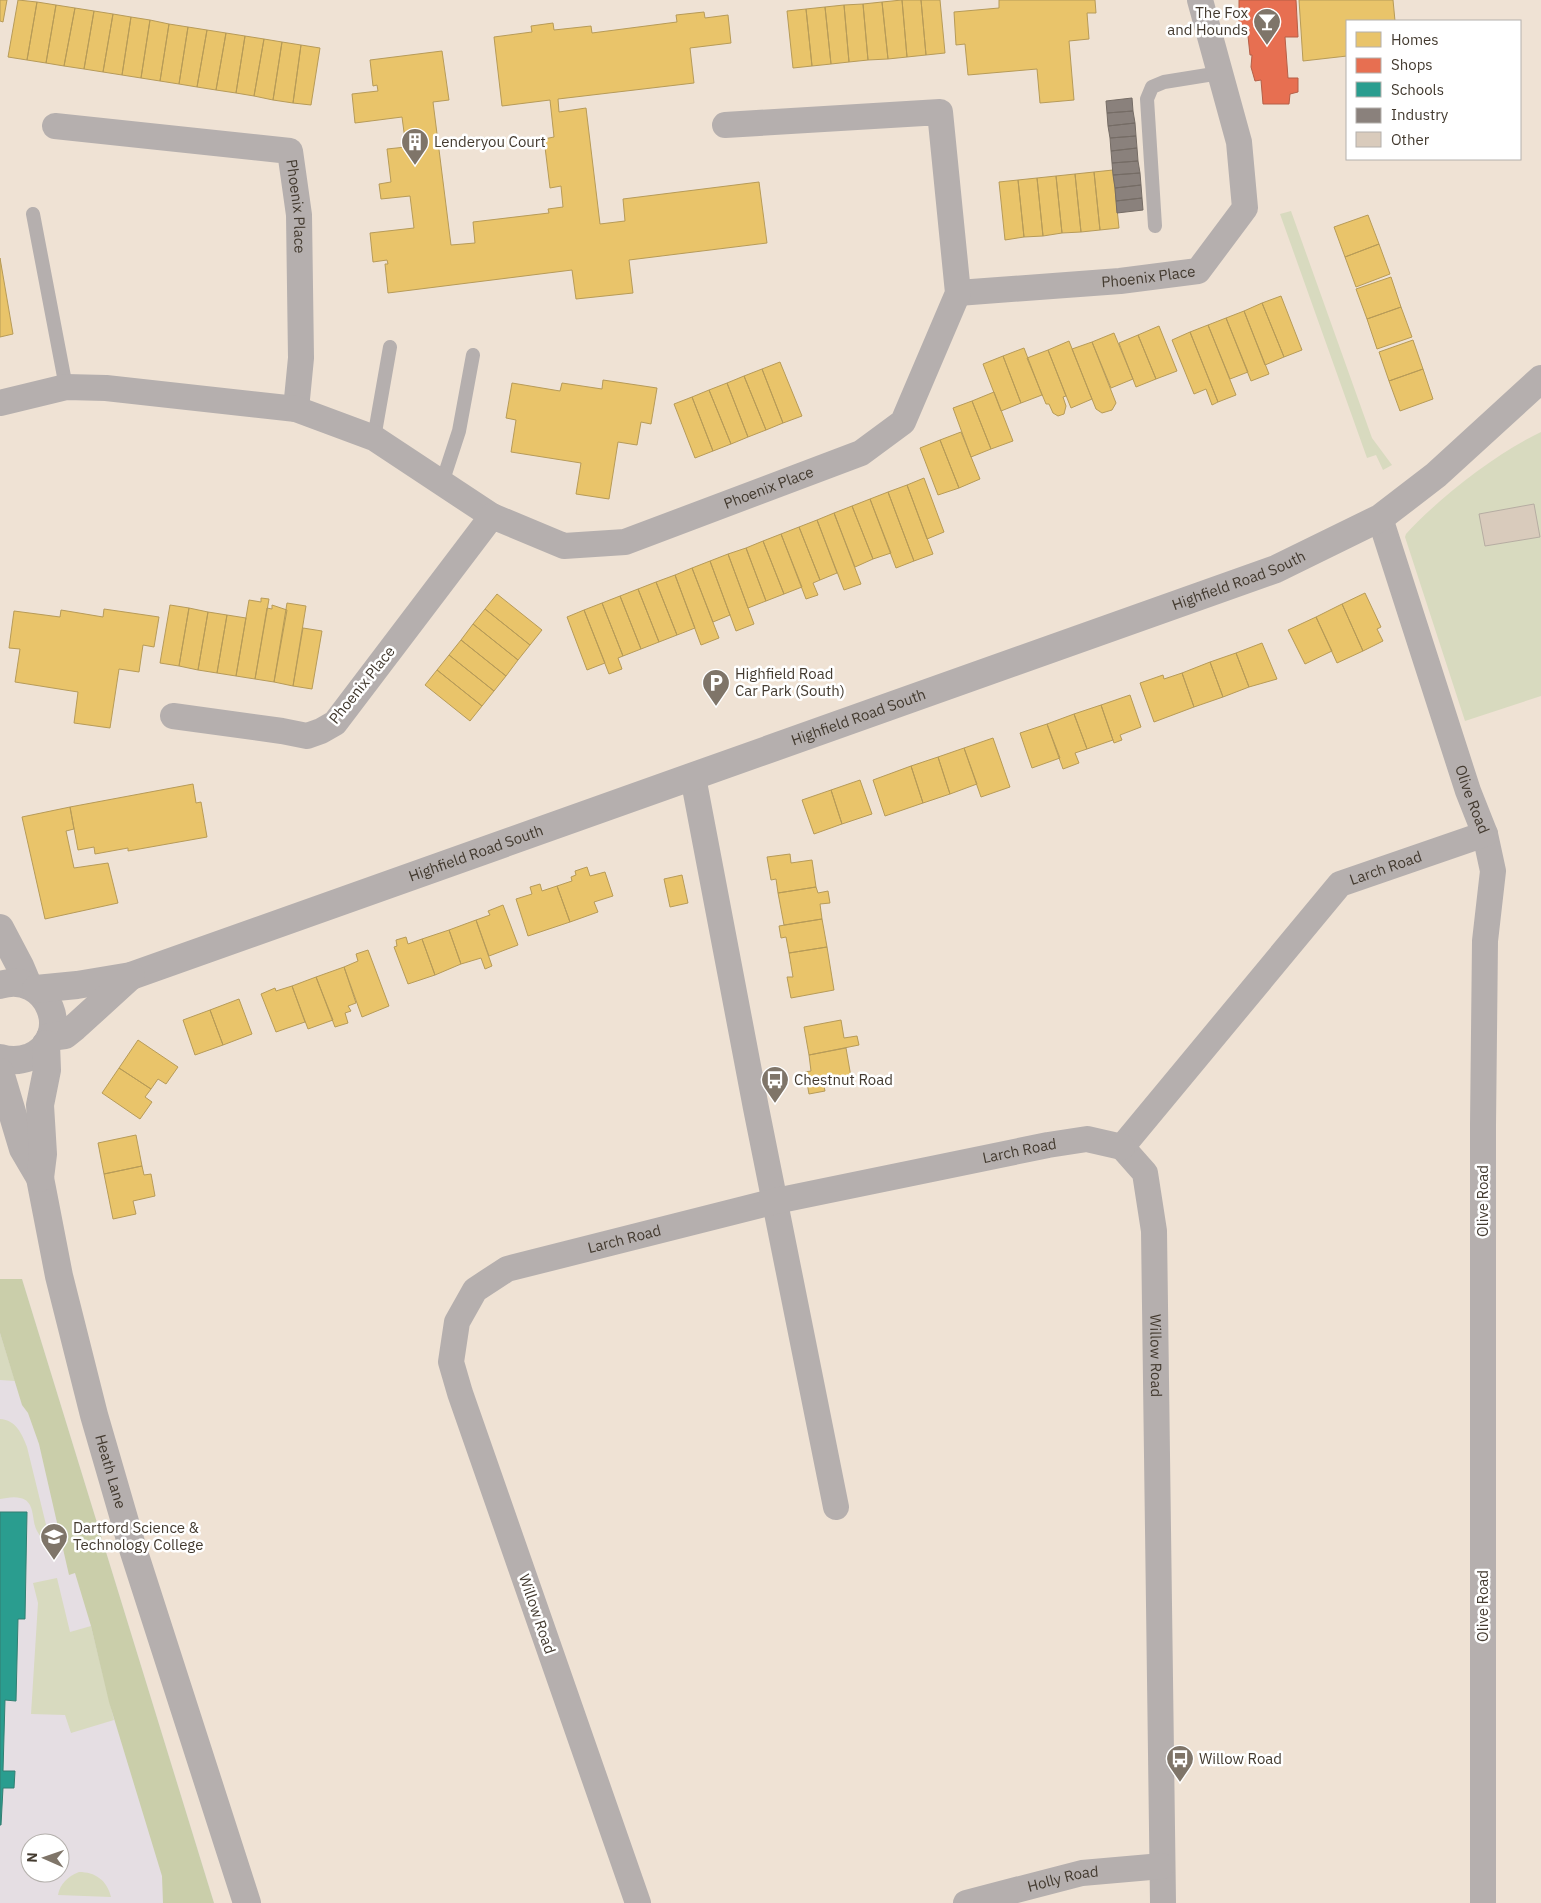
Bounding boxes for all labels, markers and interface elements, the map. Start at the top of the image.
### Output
place label: The Fox and Hounds [1167,3,1248,39]
bar icon: The Fox and Hounds [1252,7,1282,46]
legend [1346,20,1521,160]
text: Homes [1391,30,1439,49]
text: Shops [1391,55,1433,74]
text: Schools [1391,80,1444,99]
text: Industry [1391,105,1449,124]
building icon: Lenderyou Court [400,127,430,166]
text: Other [1391,130,1430,149]
place label: Lenderyou Court [434,132,546,151]
street label: Phoenix Place [282,158,310,253]
street label: Phoenix Place [1101,261,1196,291]
street label: Phoenix Place [721,462,816,513]
street label: Highfield Road South [1169,546,1308,614]
street label: Phoenix Place [324,642,399,727]
place label: Highfield Road Car Park (South) [735,664,845,700]
parking icon: Highfield Road Car Park (South) [701,668,731,707]
street label: Highfield Road South [788,684,928,750]
street label: Olive Road [1451,762,1494,836]
street label: Highfield Road South [406,820,546,886]
street label: Larch Road [1347,847,1424,889]
bus stop icon: Chestnut Road [760,1065,790,1104]
place label: Chestnut Road [794,1070,893,1089]
street label: Larch Road [981,1134,1058,1167]
street label: Olive Road [1473,1165,1492,1237]
street label: Larch Road [586,1220,663,1257]
street label: Willow Road [1146,1314,1166,1397]
street label: Heath Lane [91,1432,131,1511]
place label: Dartford Science & Technology College [73,1518,203,1554]
school or university icon: Dartford Science & Technology College [39,1522,69,1561]
street label: Olive Road [1473,1570,1492,1642]
street label: Willow Road [515,1571,560,1656]
bus stop icon: Willow Road [1165,1744,1195,1783]
place label: Willow Road [1199,1749,1282,1768]
north arrow [20,1833,70,1883]
text: N [23,1852,41,1863]
street label: Holly Road [1025,1862,1099,1896]

